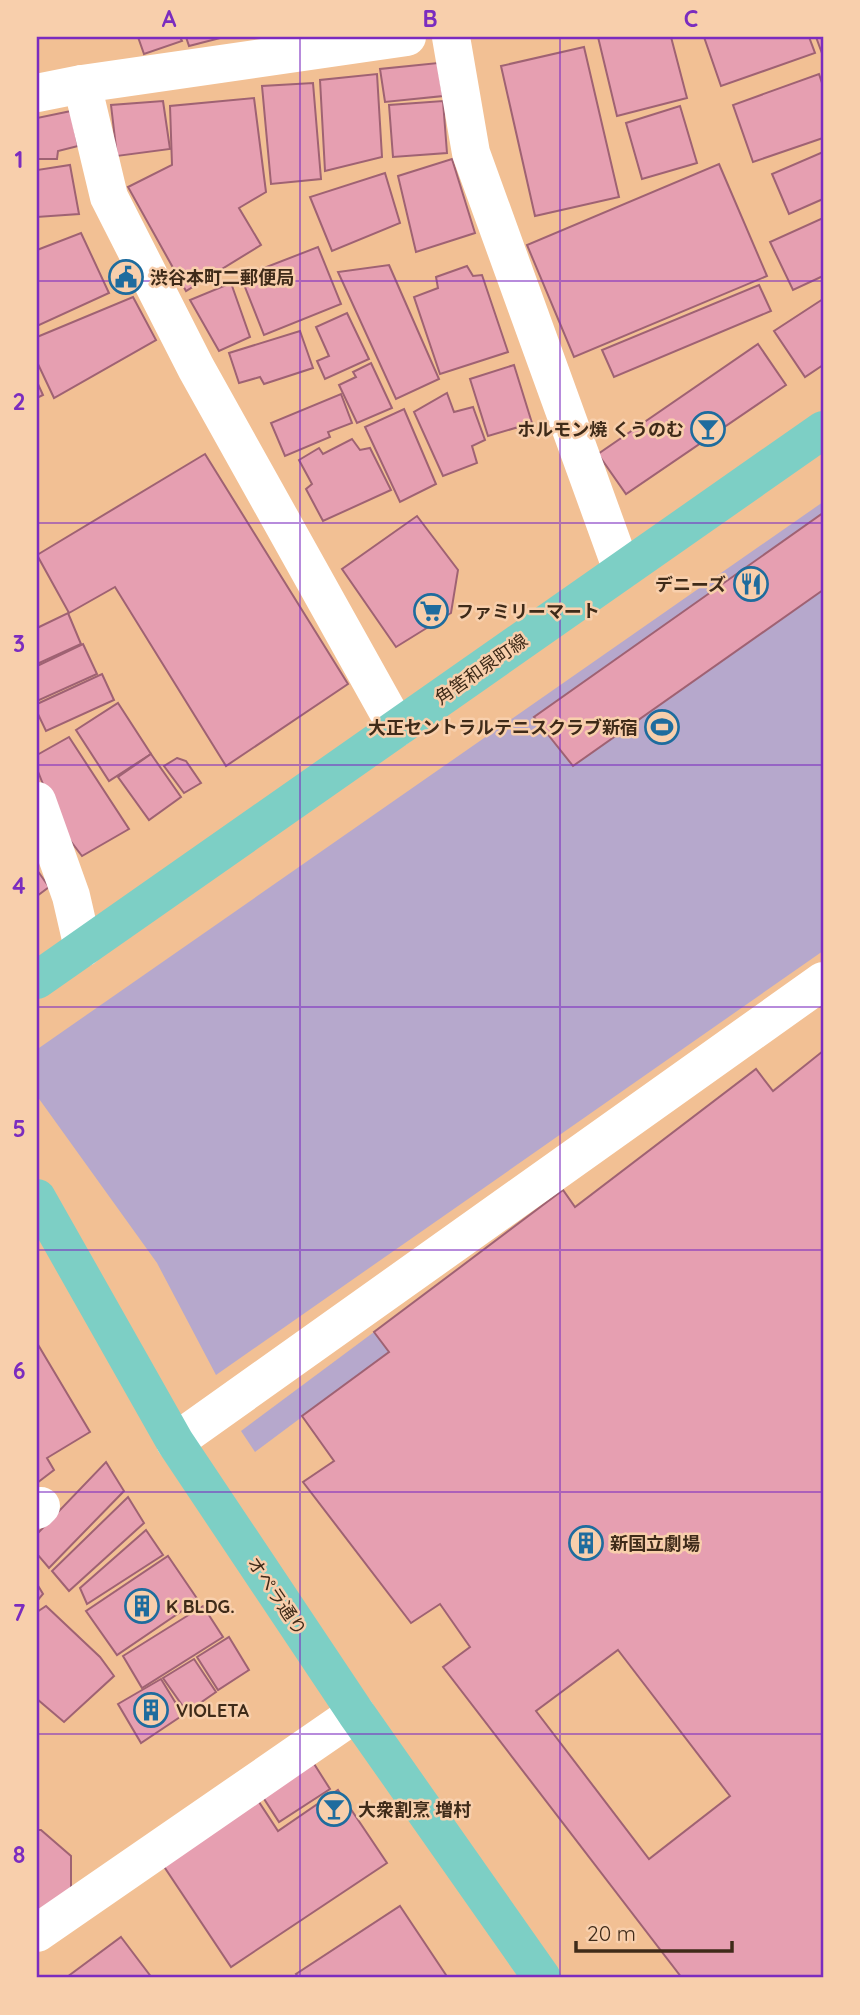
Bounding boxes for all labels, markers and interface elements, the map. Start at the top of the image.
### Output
text: A [162,4,177,33]
text: B [422,4,438,33]
text: C [684,4,698,33]
text: 1 [15,145,23,174]
public building icon: 渋谷本町二郵便局 [107,258,145,296]
place label: 渋谷本町二郵便局 [150,266,294,289]
text: 2 [12,387,26,416]
bar icon: ホルモン焼 くうのむ [689,410,727,448]
place label: ホルモン焼 くうのむ [517,418,684,441]
restaurant icon: デニーズ [732,565,770,603]
place label: デニーズ [655,573,726,596]
supermarket icon: ファミリーマート [412,592,450,630]
place label: ファミリーマート [456,600,600,623]
text: 3 [13,629,25,658]
street label: 角筈和泉町線 [430,629,532,709]
sports icon: 大正セントラルテニスクラブ新宿 [643,708,681,746]
place label: 大正セントラルテニスクラブ新宿 [368,716,638,739]
text: 4 [12,871,26,900]
text: 5 [12,1114,26,1143]
text: 6 [13,1356,25,1385]
building icon: 新国立劇場 [567,1524,605,1562]
place label: 新国立劇場 [610,1532,700,1555]
street label: オペラ通り [242,1552,312,1640]
building icon: K BLDG. [123,1587,161,1625]
place label: K BLDG. [166,1595,235,1618]
text: 7 [13,1598,26,1627]
building icon: VIOLETA [132,1691,170,1729]
place label: VIOLETA [176,1699,250,1722]
bar icon: 大衆割烹 増村 [315,1790,353,1828]
place label: 大衆割烹 増村 [358,1798,471,1821]
text: 8 [13,1840,25,1869]
scale bar [576,1910,732,1954]
text: 20 m [587,1920,636,1946]

